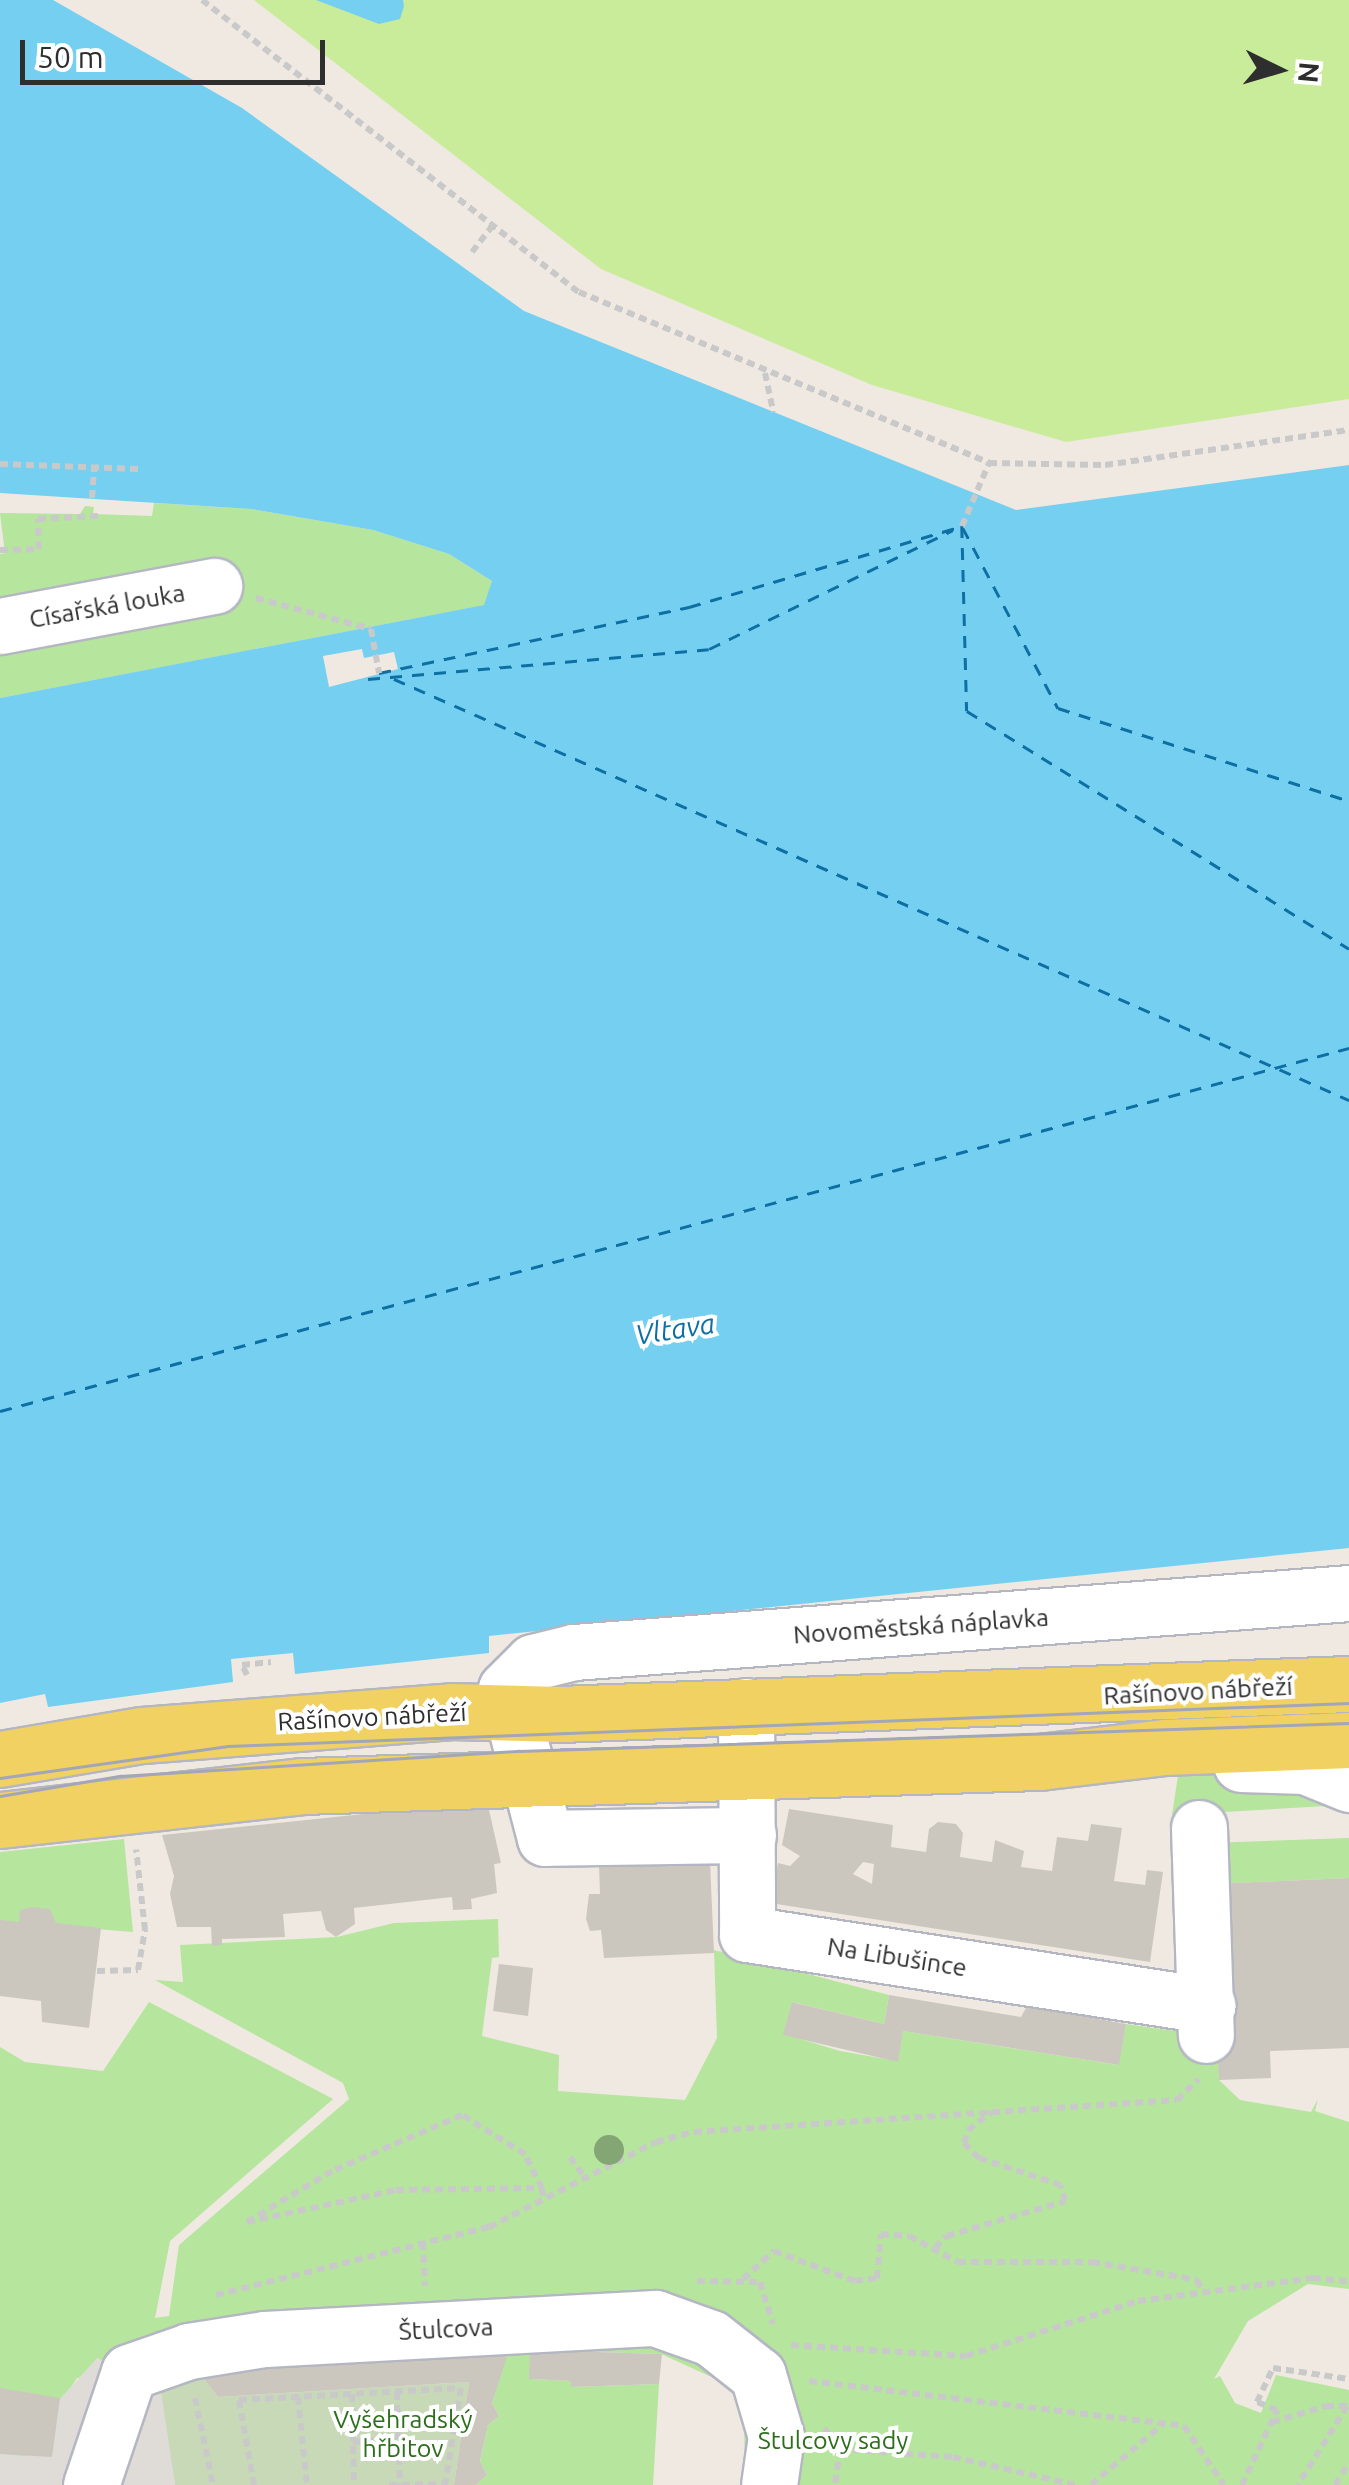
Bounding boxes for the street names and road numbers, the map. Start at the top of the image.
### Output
street label: Císařská louka [27,578,187,634]
street label: Novoměstská náplavka [792,1602,1050,1650]
street label: Rašínovo nábřeží [1103,1671,1293,1711]
street label: Rašínovo nábřeží [277,1697,467,1737]
street label: Na Libušince [825,1931,969,1983]
street label: Štulcova [398,2312,494,2346]

